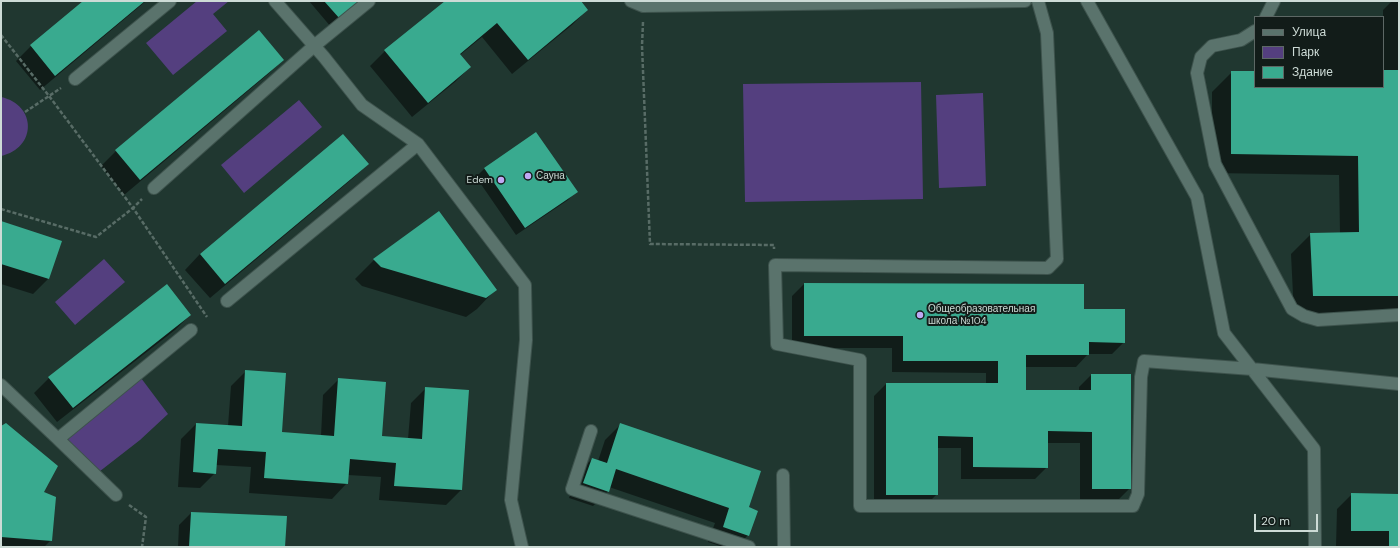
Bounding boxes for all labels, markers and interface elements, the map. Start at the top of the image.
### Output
legend [1254,16,1384,88]
text: Улица [1292,24,1326,40]
text: Парк [1292,44,1319,60]
text: Здание [1292,64,1333,80]
place label: Сауна [536,170,565,182]
marker: Сауна [523,171,533,181]
place label: Edem [466,174,493,186]
marker: Edem [496,175,506,185]
place label: Общеобразовательная школа №104 [928,303,1035,326]
marker: Общеобразовательная школа №104 [915,310,925,320]
scale bar [1256,506,1320,532]
text: 20 m [1261,513,1290,529]

